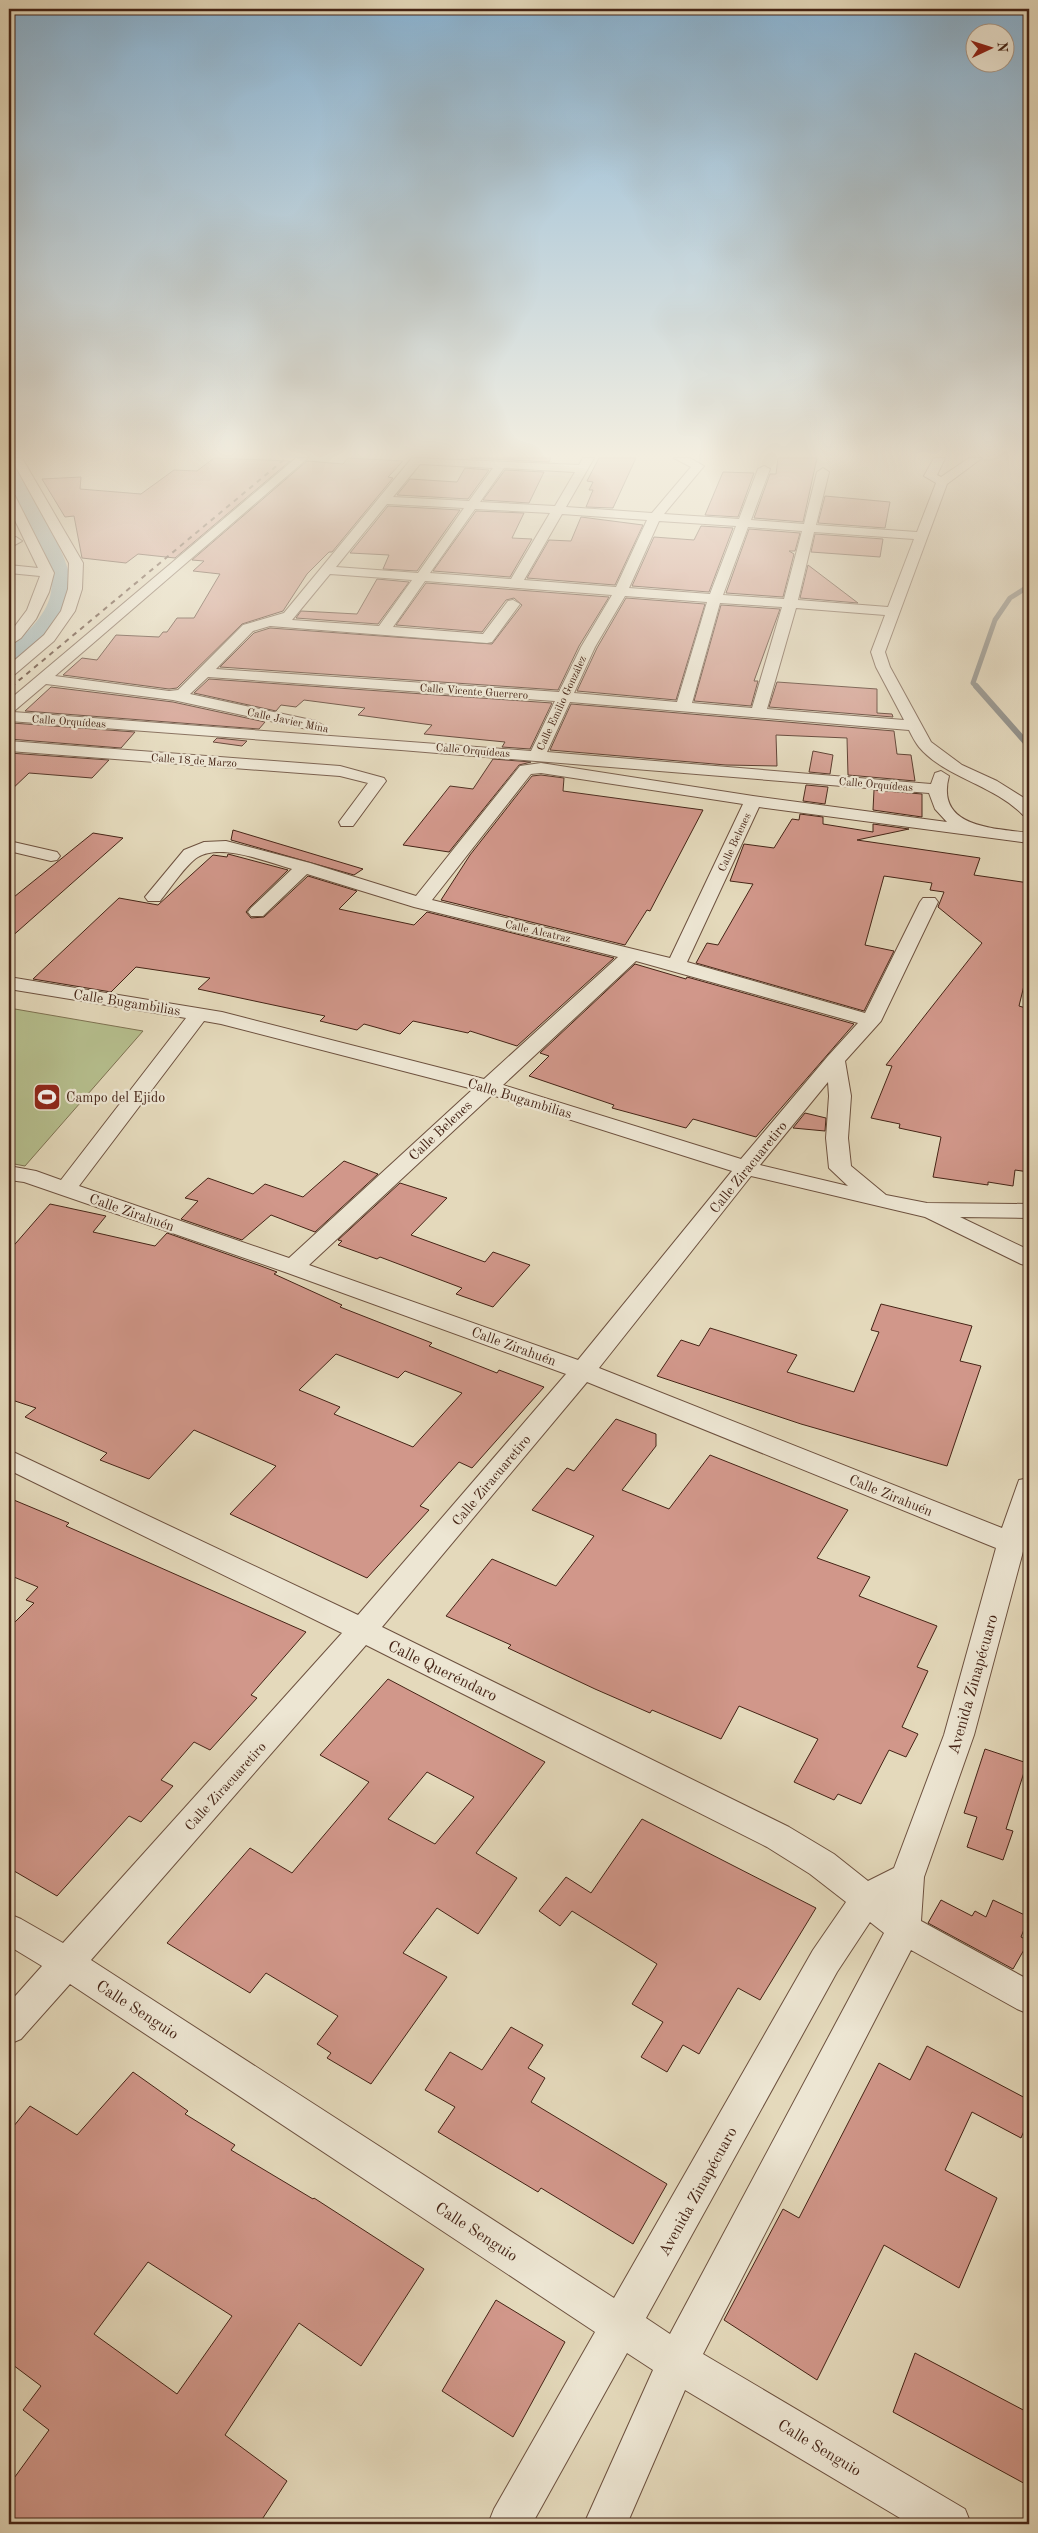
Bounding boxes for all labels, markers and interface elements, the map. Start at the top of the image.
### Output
north arrow [966,22,1016,72]
text: N [995,41,1009,53]
street label: Calle Emilio González [536,654,589,753]
street label: Calle Vicente Guerrero [419,683,528,702]
street label: Calle Javier Mina [246,707,330,736]
street label: Calle Orquídeas [31,714,107,731]
street label: Calle Orquídeas [435,743,511,760]
street label: Calle 18 de Marzo [151,753,237,770]
street label: Calle Orquídeas [838,777,914,794]
street label: Calle Belenes [717,811,754,874]
street label: Calle Alcatraz [504,920,572,945]
street label: Calle Bugambilias [72,988,181,1018]
street label: Calle Bugambilias [466,1076,574,1122]
sports icon: Campo del Ejido [32,1082,62,1112]
place label: Campo del Ejido [66,1091,165,1105]
street label: Calle Belenes [406,1098,475,1163]
street label: Calle Ziracuaretiro [708,1119,790,1216]
street label: Calle Zirahuén [87,1192,176,1234]
street label: Calle Zirahuén [470,1325,558,1369]
street label: Calle Ziracuaretiro [450,1433,534,1529]
street label: Calle Zirahuén [847,1473,935,1519]
street label: Avenida Zinapécuaro [946,1613,1002,1756]
street label: Calle Queréndaro [385,1638,499,1705]
street label: Calle Ziracuaretiro [182,1740,269,1834]
street label: Calle Senguio [93,1978,181,2043]
street label: Avenida Zinapécuaro [657,2125,741,2259]
street label: Calle Senguio [432,2200,520,2265]
street label: Calle Senguio [774,2418,864,2480]

